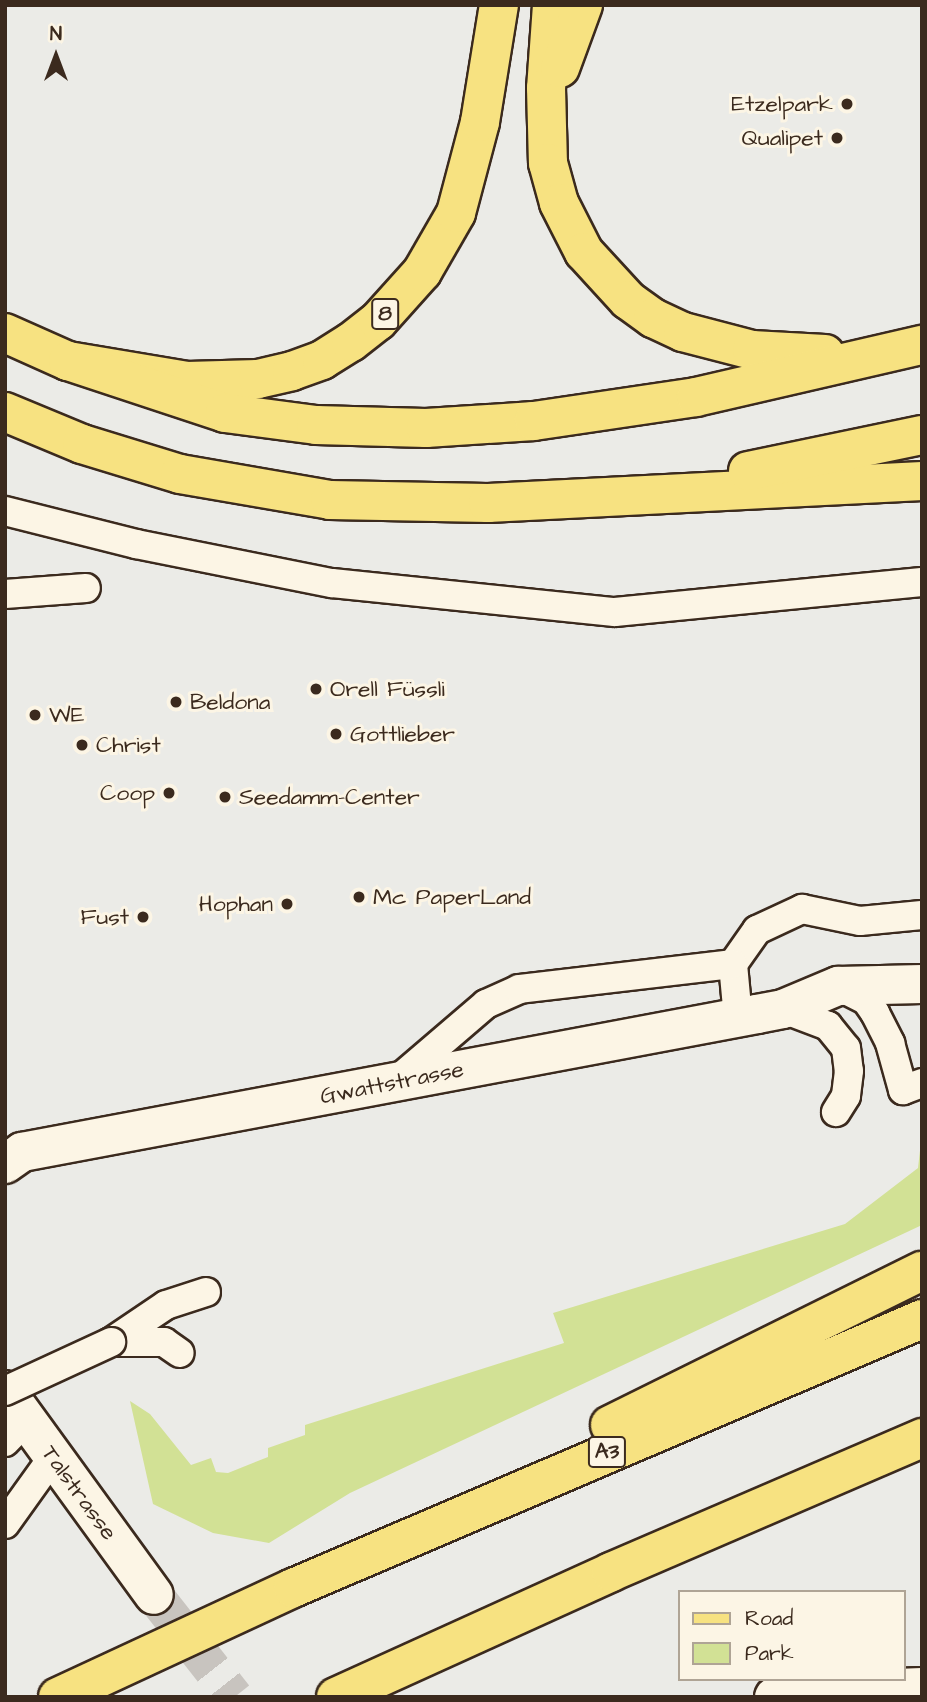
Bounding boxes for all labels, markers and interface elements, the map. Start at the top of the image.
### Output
north arrow [21,21,91,91]
text: N [50,21,62,48]
place label: Etzelpark [731,90,833,118]
marker: Etzelpark [839,96,855,112]
place label: Qualipet [742,124,823,152]
marker: Qualipet [829,130,845,146]
road number: 8 [371,296,399,332]
place label: Orell Füssli [330,675,445,703]
marker: Orell Füssli [308,681,324,697]
place label: Beldona [190,688,270,716]
marker: Beldona [168,694,184,710]
place label: WE [49,701,84,729]
marker: WE [27,707,43,723]
place label: Gottlieber [350,720,455,748]
marker: Gottlieber [328,726,344,742]
place label: Christ [96,731,161,759]
marker: Christ [74,737,90,753]
place label: Coop [100,779,155,807]
place label: Seedamm-Center [239,783,420,811]
marker: Coop [161,785,177,801]
marker: Seedamm-Center [217,789,233,805]
place label: Mc PaperLand [373,883,531,911]
marker: Mc PaperLand [351,889,367,905]
place label: Hophan [199,890,273,918]
marker: Hophan [279,896,295,912]
place label: Fust [81,903,129,931]
marker: Fust [135,909,151,925]
street label: Gwattstrasse [318,1056,466,1110]
road number: A3 [588,1434,626,1470]
street label: Talstrasse [35,1440,123,1546]
legend [678,1590,906,1681]
text: Road [745,1604,793,1633]
text: Park [745,1639,794,1668]

